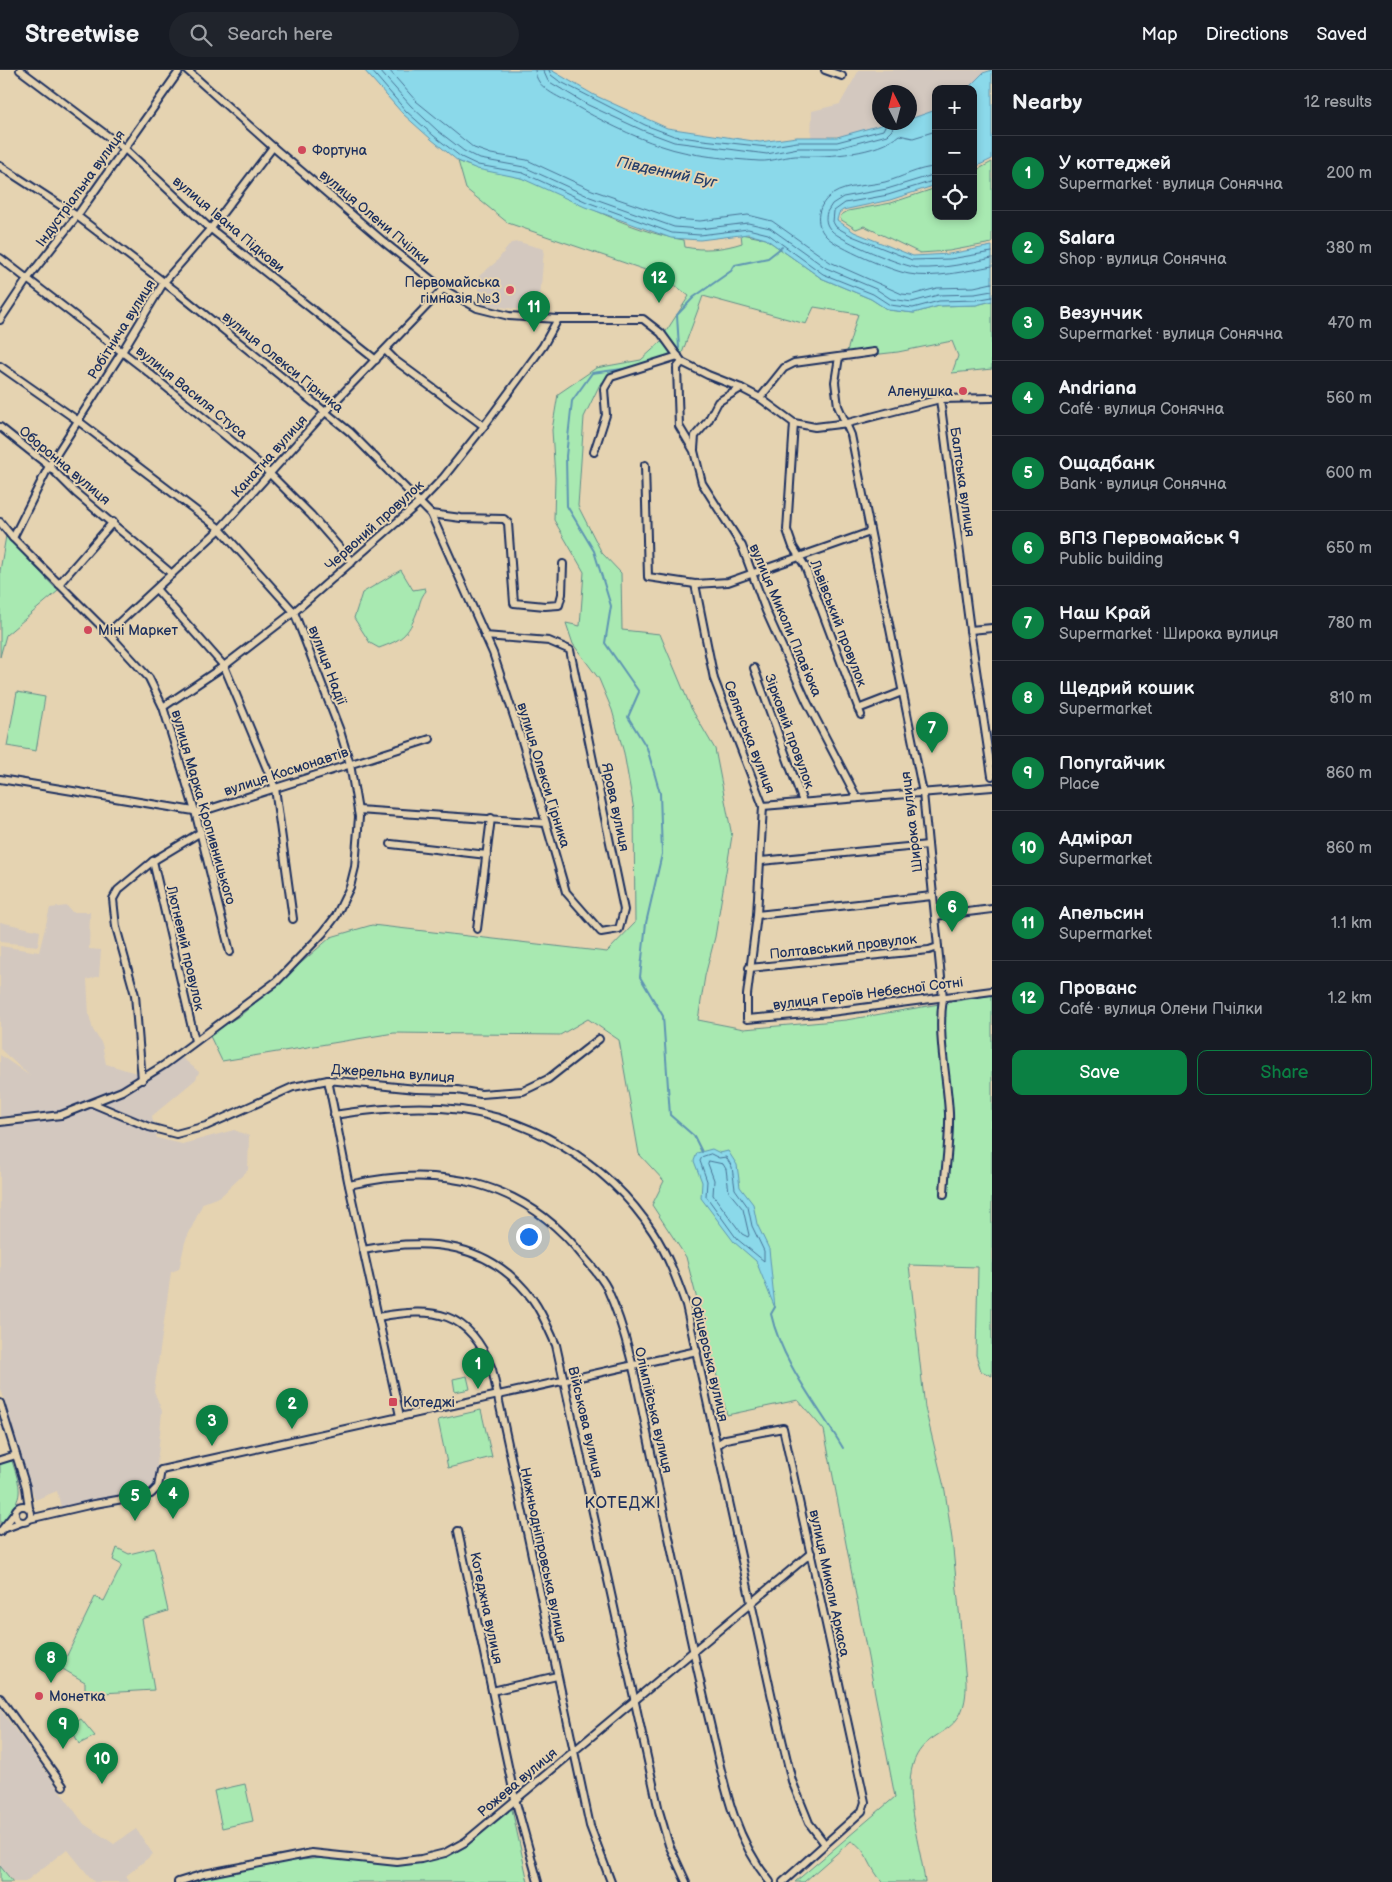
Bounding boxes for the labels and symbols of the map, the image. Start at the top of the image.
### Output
north arrow [872,85,917,130]
street label: Індустріальна вулиця [32,126,129,250]
place label: Фортуна [312,142,368,159]
marker: Фортуна [296,144,308,156]
water label: Південний Буг [615,153,720,193]
street label: вулиця Олени Пчілки [316,166,433,269]
street label: вулиця Івана Підкови [169,173,288,276]
pin: 12 [643,262,675,303]
place label: Первомайська гімназія №3 [404,274,501,307]
street label: Робітнича вулиця [84,276,159,382]
marker: Первомайська гімназія №3 [504,284,516,296]
pin: 11 [518,291,550,332]
street label: вулиця Олекси Гірника [219,308,347,417]
street label: вулиця Василя Стуса [133,342,251,443]
place label: Аленушка [887,383,954,400]
marker: Аленушка [957,385,969,397]
street label: Канатна вулиця [228,411,311,501]
street label: Оборонна вулиця [16,422,114,509]
street label: Балтська вулиця [946,426,979,538]
street label: Червоний провулок [321,476,428,574]
street label: вулиця Миколи Плавʼюка [746,541,826,700]
street label: Львівський провулок [806,556,871,690]
place label: Міні Маркет [98,622,178,639]
street label: вулиця Надії [305,623,351,708]
marker: Міні Маркет [82,624,94,636]
street label: Зірковий провулок [761,672,818,791]
street label: Селянська вулиця [720,678,779,796]
street label: вулиця Олекси Гірника [513,700,574,851]
street label: вулиця Марка Кропивницького [168,708,240,906]
pin: 7 [916,712,948,753]
street label: вулиця Космонавтів [222,743,351,800]
street label: Ярова вулиця [598,761,633,853]
street label: Широка вулиця [897,770,926,873]
street label: Лютневий провулок [163,883,208,1013]
pin: 6 [936,891,968,932]
street label: Полтавський провулок [769,930,918,963]
street label: вулиця Героїв Небесної Сотні [772,973,964,1014]
street label: Джерельна вулиця [331,1061,455,1086]
your location [516,1224,542,1250]
street label: Офіцерська вулиця [687,1295,732,1424]
street label: Олімпійська вулиця [631,1345,676,1475]
pin: 1 [462,1348,494,1389]
street label: Військова вулиця [564,1365,607,1480]
pin: 2 [276,1388,308,1429]
place label: Котеджі [403,1394,455,1411]
marker: Котеджі [387,1396,399,1408]
pin: 3 [196,1405,228,1446]
street label: Нижньодніпровська вулиця [517,1466,570,1645]
pin: 4 [157,1478,189,1519]
pin: 5 [119,1480,151,1521]
district label: КОТЕДЖІ [584,1494,662,1513]
street label: вулиця Миколи Аркаса [806,1508,854,1659]
street label: Котеджна вулиця [466,1551,507,1666]
pin: 8 [35,1642,67,1683]
place label: Монетка [49,1688,106,1705]
marker: Монетка [33,1690,45,1702]
pin: 9 [47,1708,79,1749]
pin: 10 [86,1743,118,1784]
street label: Рожева вулиця [474,1744,561,1821]

